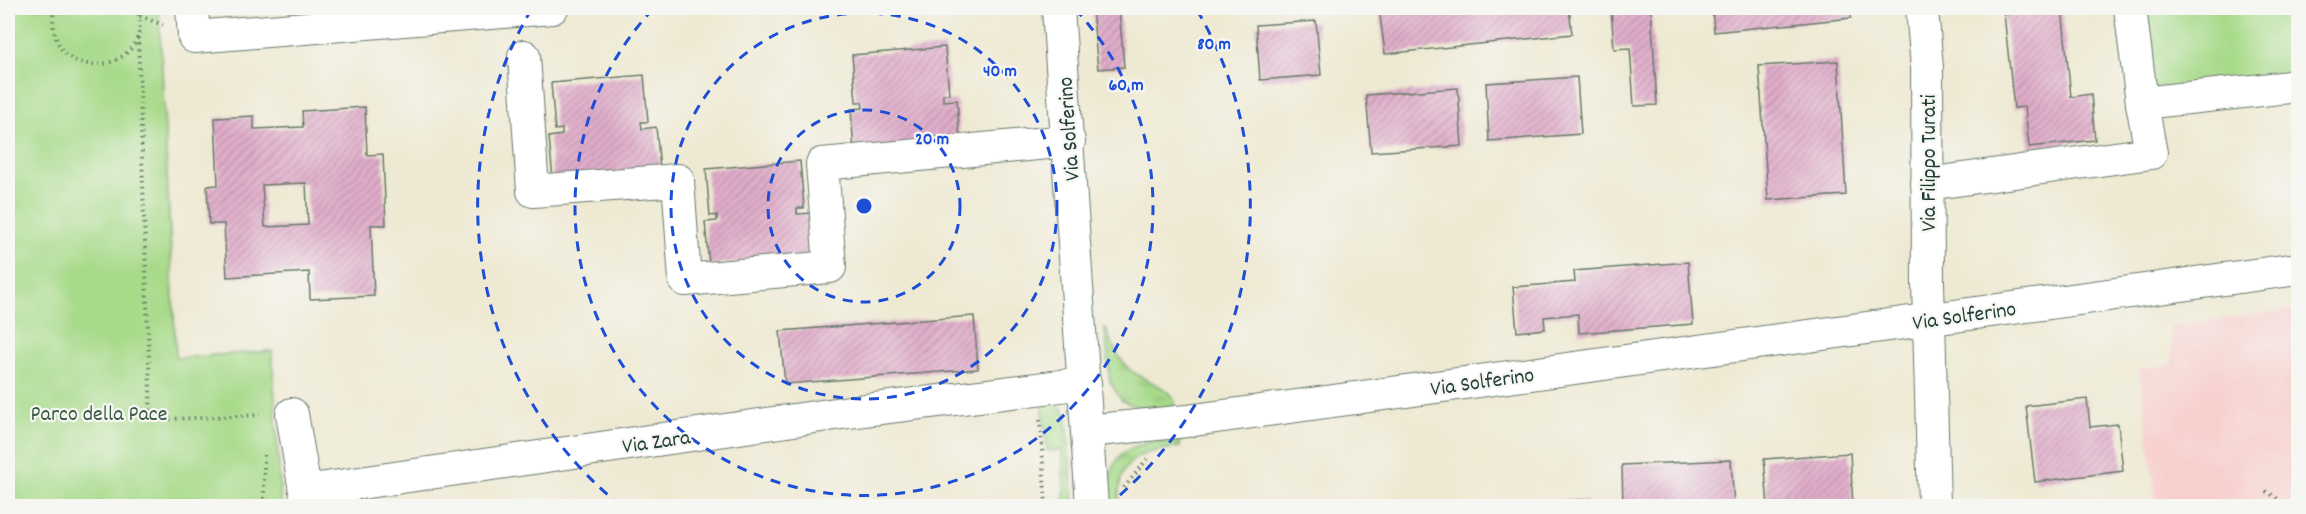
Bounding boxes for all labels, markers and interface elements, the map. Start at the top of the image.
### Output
text: 80 m [1197,33,1231,58]
text: 40 m [983,60,1017,85]
text: 60 m [1108,74,1144,99]
street label: Via Solferino [1051,76,1090,182]
street label: Via Filippo Turati [1915,94,1946,232]
text: 20 m [915,128,949,153]
centre of rings [854,196,874,216]
street label: Via Solferino [1911,295,2018,340]
street label: Via Solferino [1429,361,1536,406]
park label: Parco della Pace [31,400,167,431]
street label: Via Zara [620,423,693,464]

